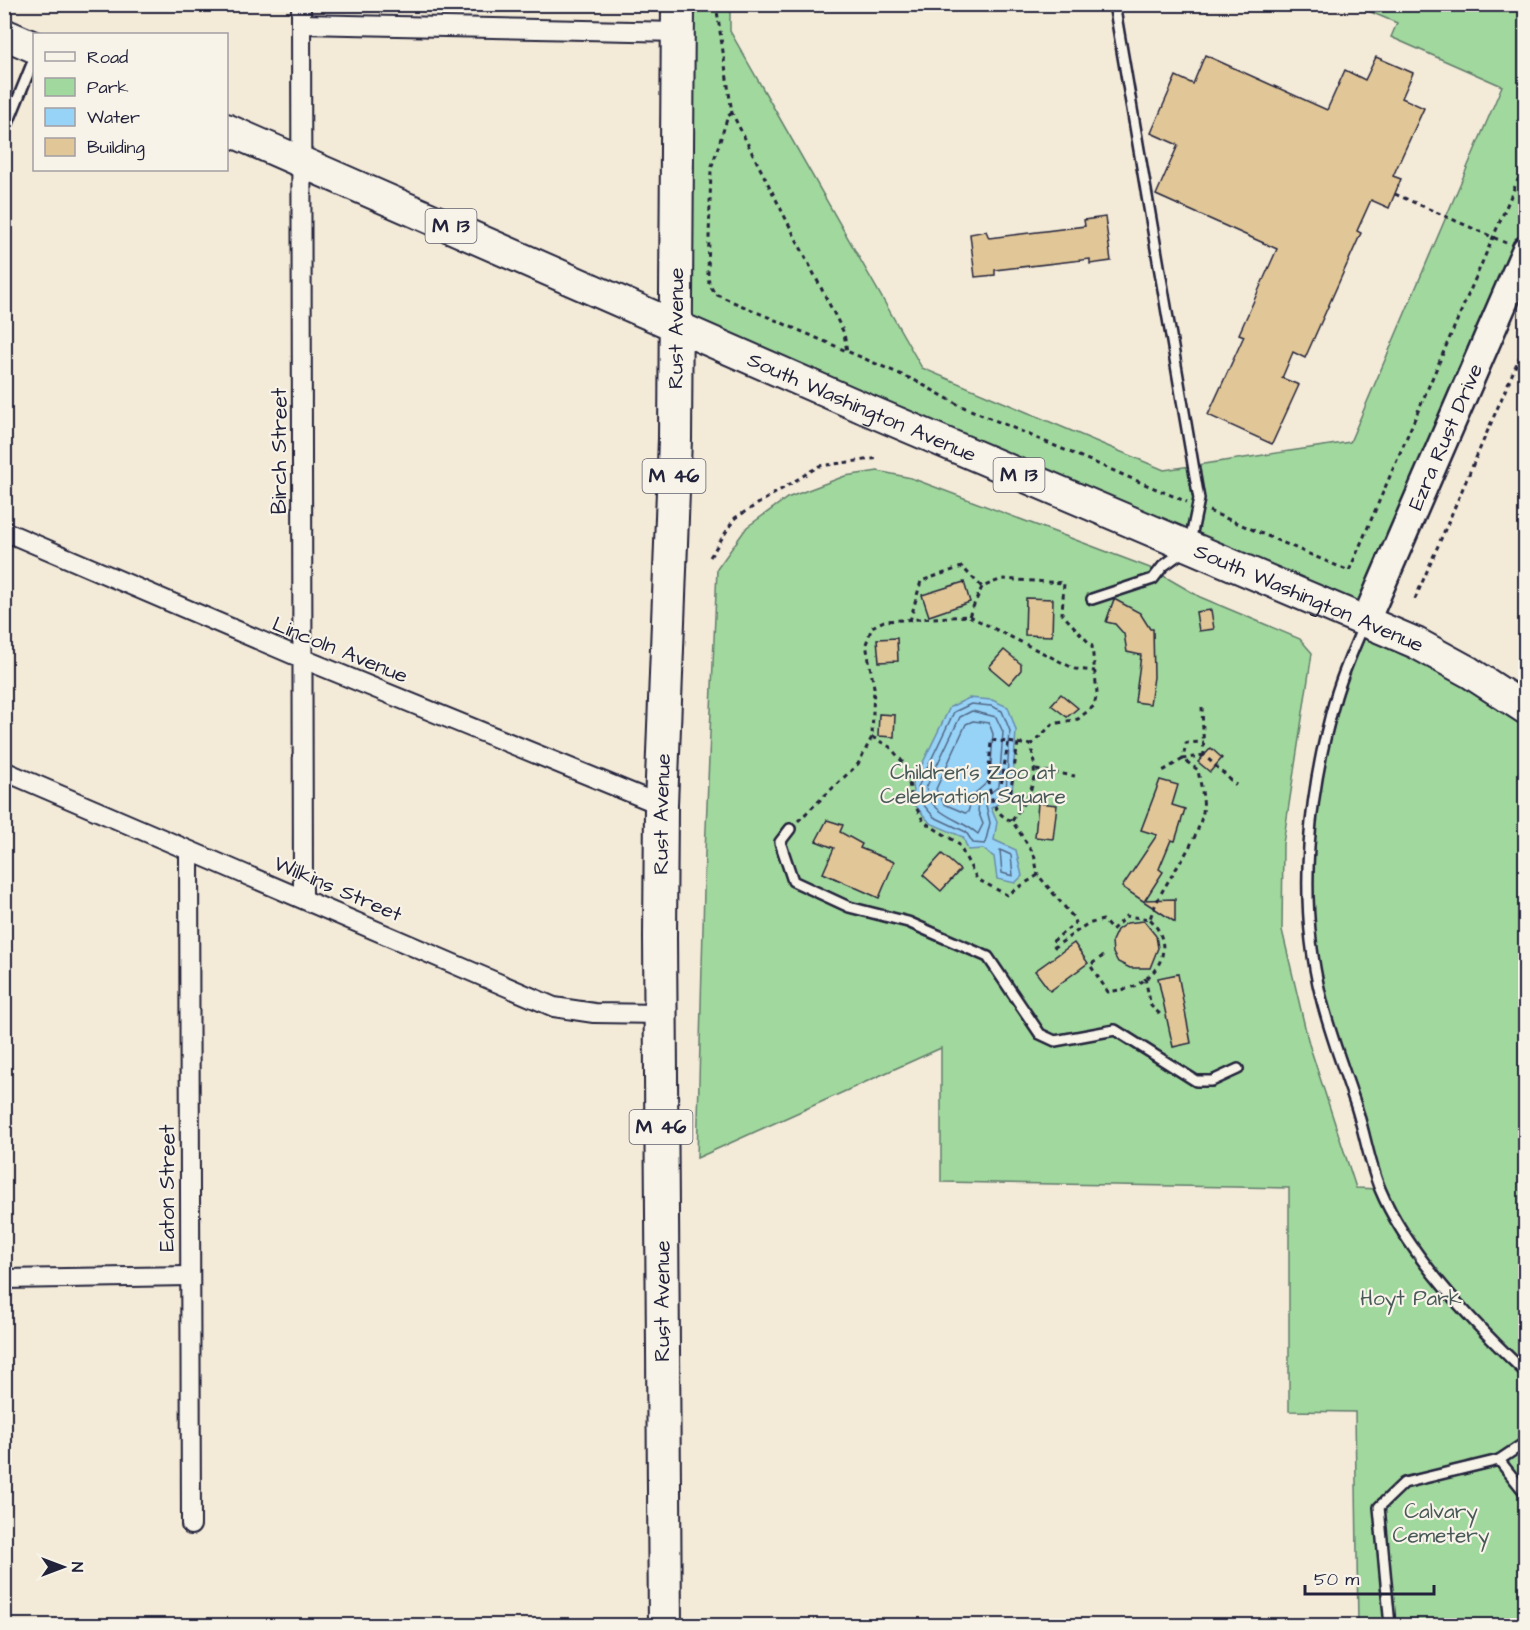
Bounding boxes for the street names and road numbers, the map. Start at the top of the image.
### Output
road number: M 13 [426,209,476,243]
street label: Rust Avenue [661,267,691,389]
street label: South Washington Avenue [743,345,981,469]
street label: Ezra Rust Drive [1401,359,1490,515]
street label: Birch Street [265,387,294,514]
road number: M 13 [994,458,1044,492]
road number: M 46 [642,459,706,493]
street label: South Washington Avenue [1190,536,1429,659]
street label: Lincoln Avenue [268,610,412,690]
street label: Rust Avenue [646,753,677,875]
street label: Wilkins Street [269,849,407,929]
road number: M 46 [630,1110,692,1144]
street label: Eaton Street [153,1124,182,1252]
street label: Rust Avenue [648,1240,677,1362]

